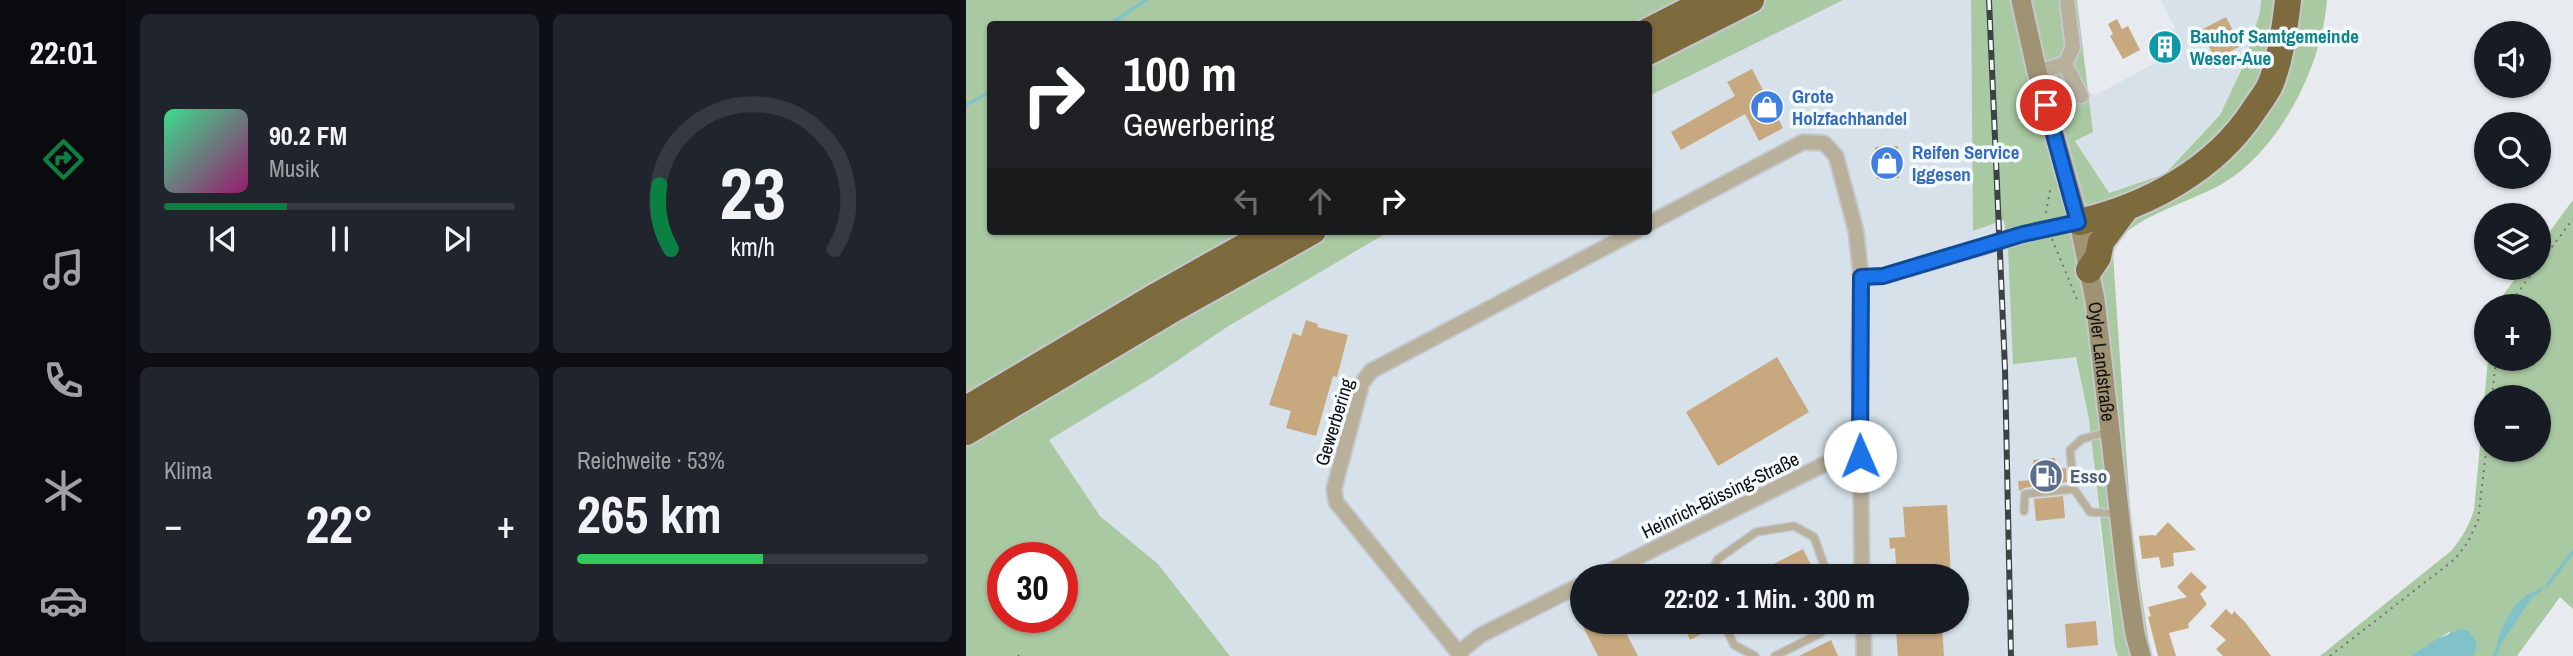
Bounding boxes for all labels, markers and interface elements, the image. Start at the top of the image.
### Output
map controls [2474,21,2551,462]
button: sound [2474,21,2551,98]
place label: Bauhof Samtgemeinde Weser-Aue [2190,23,2359,71]
building icon: Bauhof Samtgemeinde Weser-Aue [2146,28,2184,66]
text: 22:01 [29,31,97,74]
text: 100 m [1123,40,1237,106]
icon: right [1008,49,1099,140]
pin [2016,75,2076,135]
place label: Grote Holzfachhandel [1792,83,1907,131]
icon: arrive [2027,86,2065,124]
shop icon: Grote Holzfachhandel [1748,88,1786,126]
text: Gewerbering [1123,103,1275,146]
button: search [2474,112,2551,189]
text: 90.2 FM [269,118,347,153]
icon: directions [39,135,88,184]
place label: Reifen Service Iggesen [1912,139,2020,187]
shop icon: Reifen Service Iggesen [1868,144,1906,182]
text: 23 [719,145,786,243]
text: Musik [269,153,319,184]
icon: left [1228,182,1266,220]
icon: ahead [1301,182,1339,220]
icon: right [1374,182,1412,220]
button: layers [2474,203,2551,280]
icon: previous [204,220,242,258]
icon: pause [321,220,359,258]
icon: next [438,220,476,258]
text: km/h [730,230,775,264]
icon: music [39,245,88,294]
button: + [2474,294,2551,371]
street label: Oyler Landstraße [2082,300,2122,423]
icon: phone [39,356,88,405]
street label: Gewerbering [1308,375,1360,469]
button: − [2474,385,2551,462]
position arrow [1823,419,1897,493]
text: Reichweite · 53% [577,445,725,476]
street label: Heinrich-Büssing-Straße [1637,446,1803,544]
text: Klima [164,455,212,486]
fuel station icon: Esso [2027,457,2065,495]
place label: Esso [2070,463,2107,489]
icon: climate [39,466,88,515]
text: 265 km [577,479,722,549]
text: 22° [305,489,374,559]
text: − [164,499,182,550]
text: + [497,499,515,550]
speed limit sign: 30 [987,542,1078,633]
icon: car [39,576,88,625]
text: 22:02 · 1 Min. · 300 m [1664,581,1875,616]

